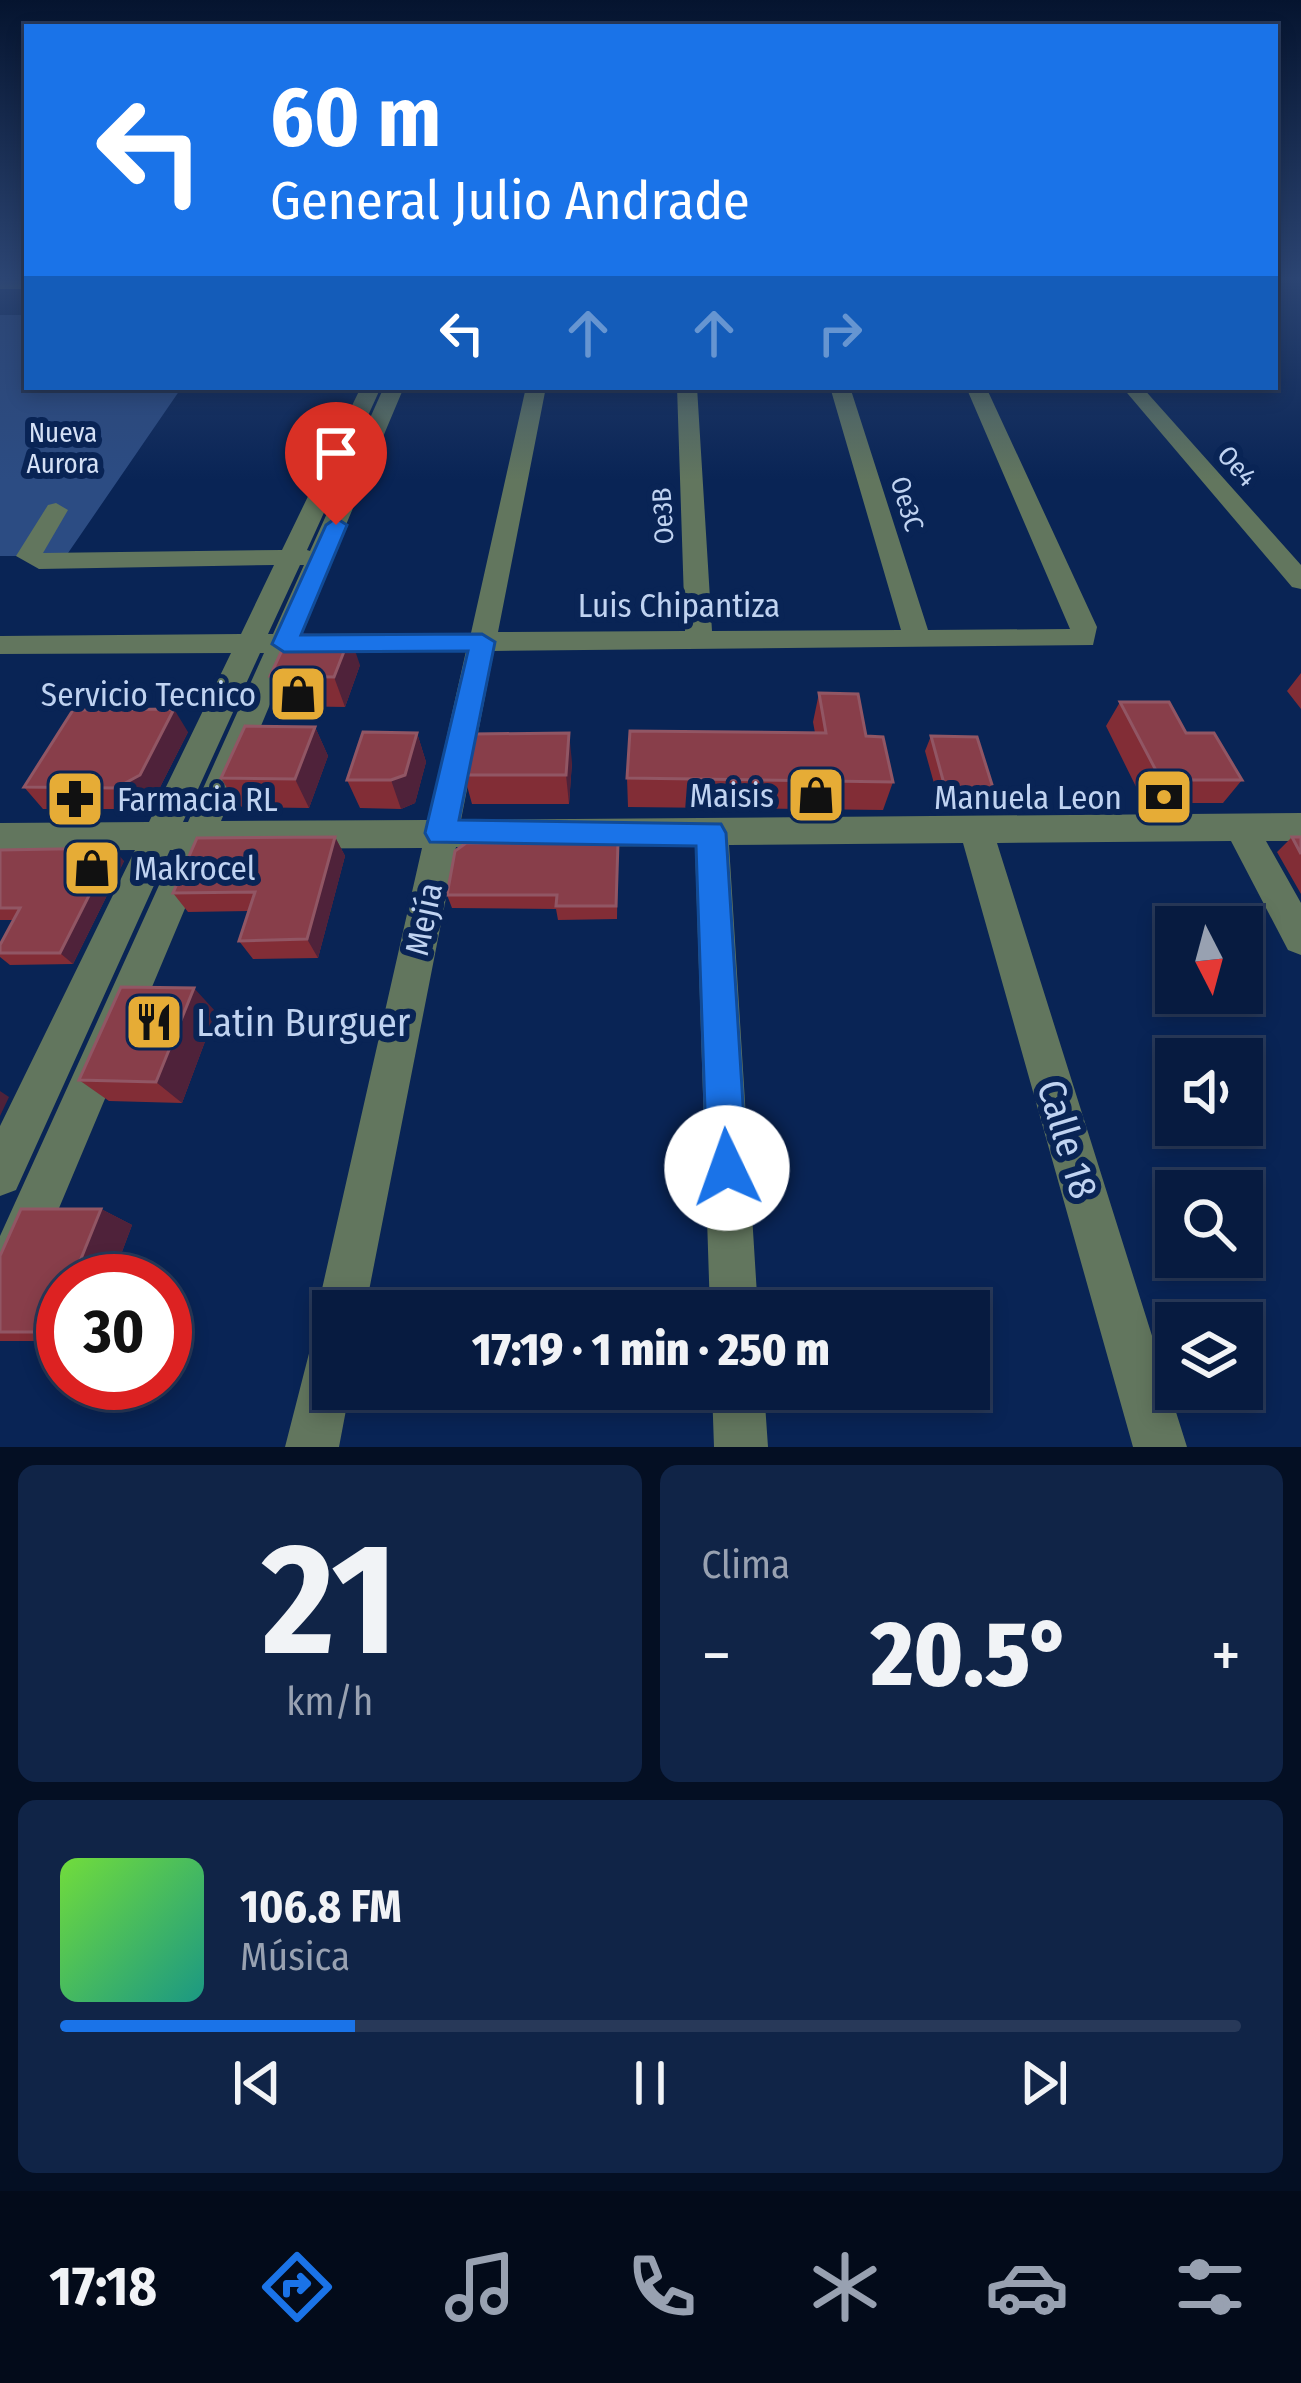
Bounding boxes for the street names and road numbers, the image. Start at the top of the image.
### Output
street label: Oe4 [1211,439,1263,493]
street label: Oe3C [884,473,931,536]
street label: Oe3B [646,487,680,545]
street label: Luis Chipantiza [578,586,780,626]
street label: Mejía [397,879,451,959]
street label: Calle 18 [1027,1074,1107,1204]

